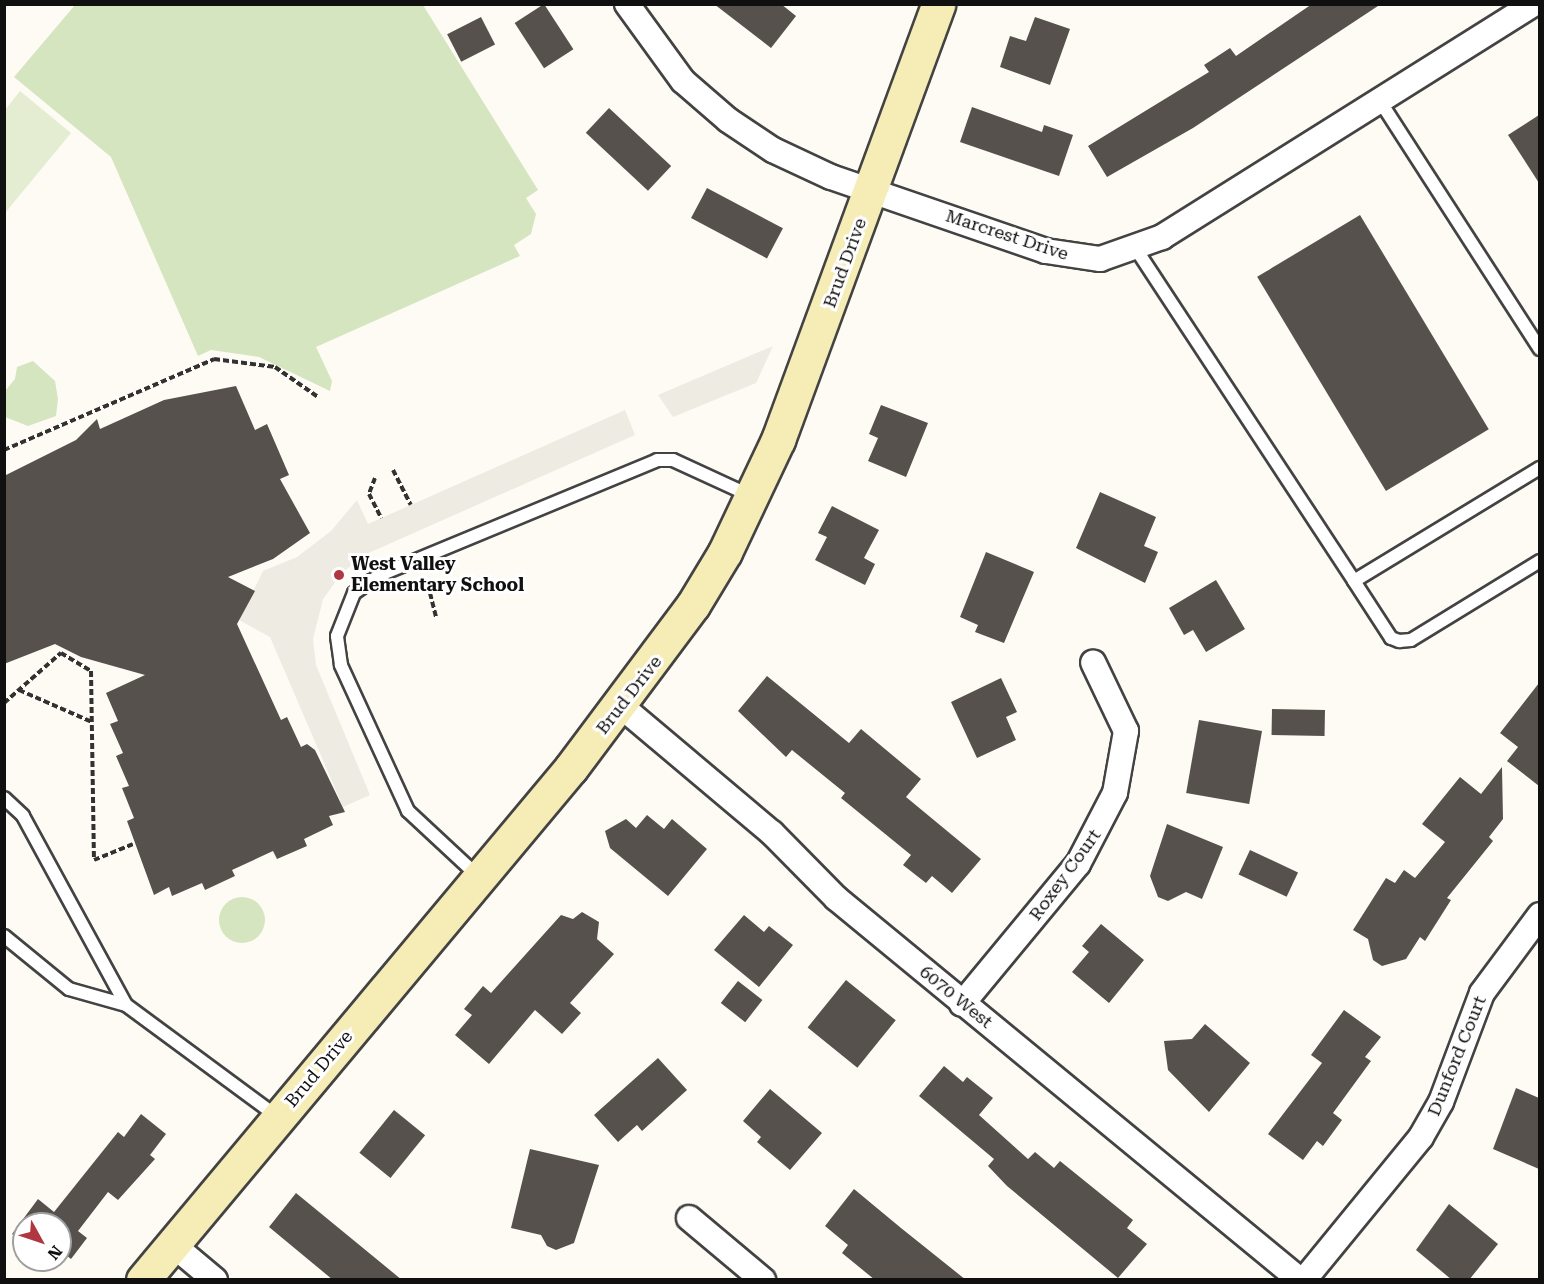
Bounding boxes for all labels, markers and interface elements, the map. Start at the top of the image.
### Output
street label: Marcrest Drive [943,205,1071,265]
street label: Brud Drive [819,215,871,311]
place label: West Valley Elementary School [351,554,524,596]
marker: West Valley Elementary School [332,568,346,582]
street label: Brud Drive [592,651,666,739]
street label: Roxey Court [1025,825,1105,925]
street label: 6070 West [915,961,997,1033]
street label: Dunford Court [1423,993,1491,1119]
street label: Brud Drive [281,1026,357,1112]
north arrow [12,1212,72,1272]
text: N [43,1242,66,1263]

